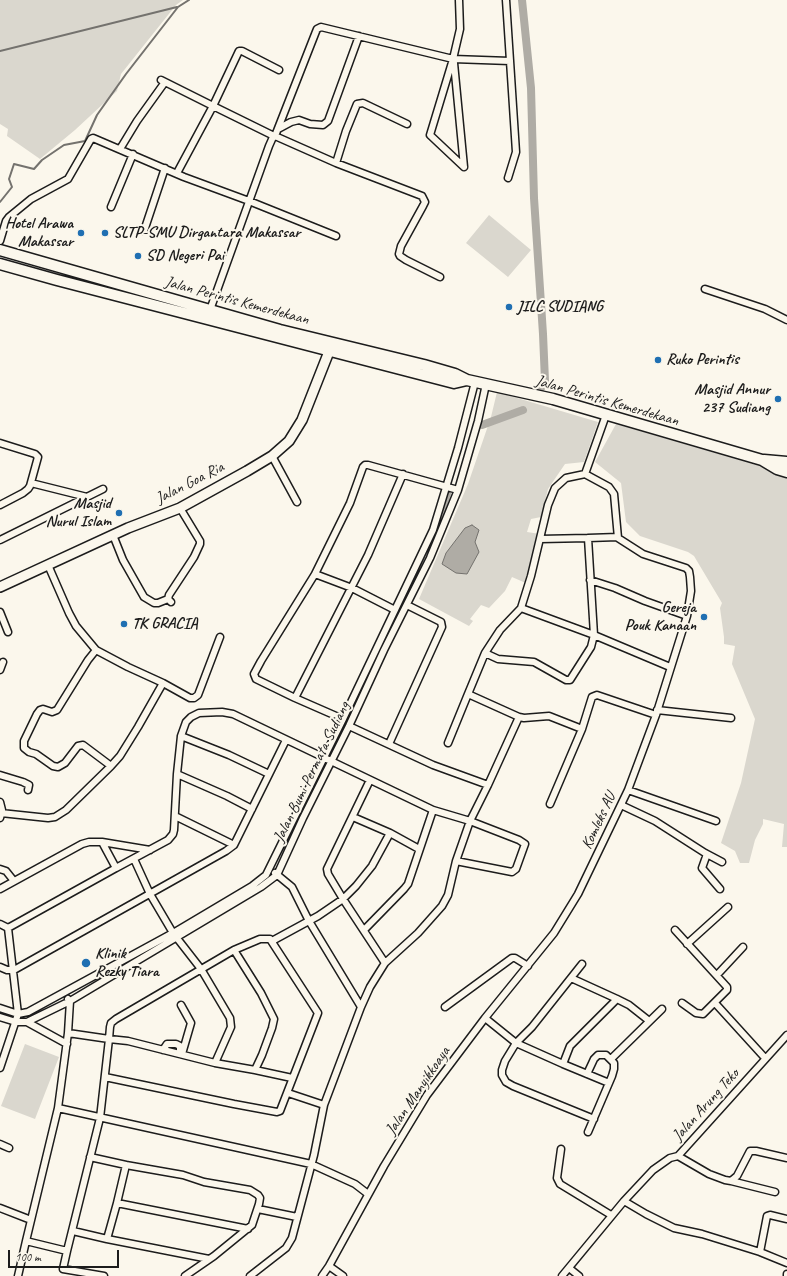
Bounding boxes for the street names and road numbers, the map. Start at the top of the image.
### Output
street label: Jalan Perintis Kemerdekaan [163,273,311,329]
street label: Jalan Perintis Kemerdekaan [533,371,681,431]
street label: Jalan Goa Ria [153,458,227,508]
street label: Jalan Bumi Permata Sudiang [270,699,354,845]
street label: Komleks AU [578,790,620,852]
street label: Jalan Manyikkoaya [381,1043,455,1139]
street label: Jalan Arung Teko [668,1065,744,1145]

